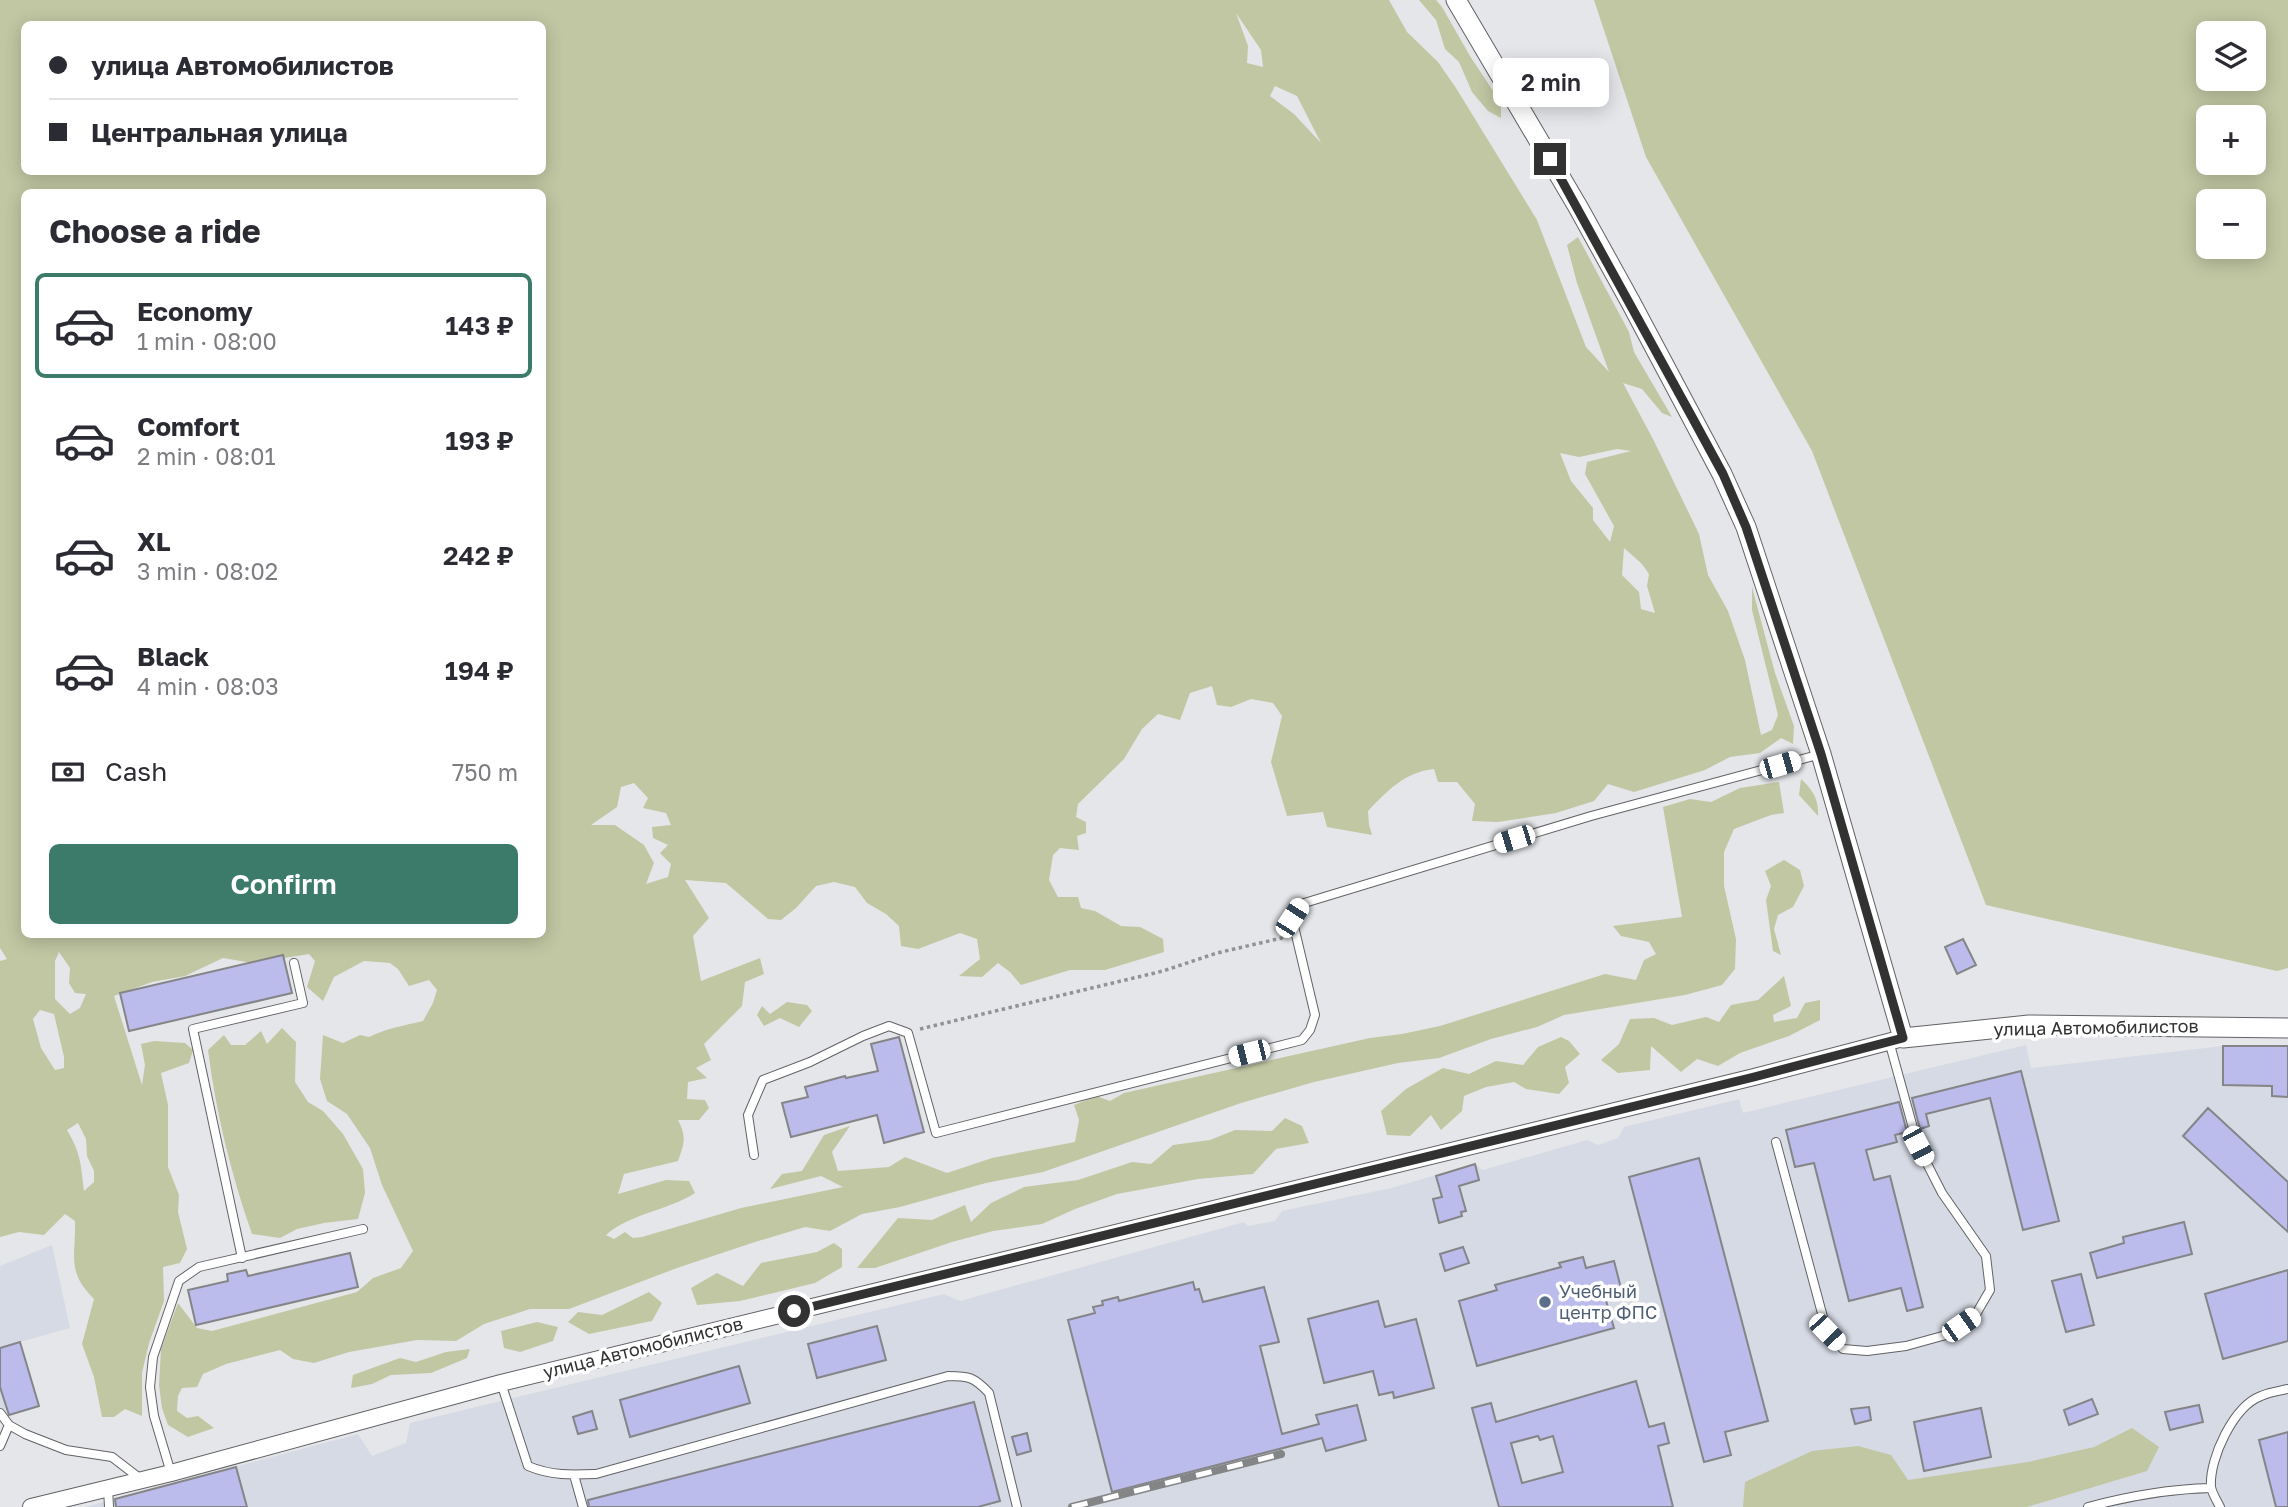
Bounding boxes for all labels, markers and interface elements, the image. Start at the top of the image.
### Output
map controls [2196,21,2266,259]
button: layers [2196,21,2266,91]
text: улица Автомобилистов [91,50,394,81]
callout: 2 min [1492,58,1608,106]
text: 2 min [1521,68,1581,96]
button: + [2196,105,2266,175]
text: Центральная улица [91,117,347,148]
route end [1534,143,1566,175]
button: − [2196,189,2266,259]
text: Choose a ride [49,212,261,250]
icon: car [53,294,116,357]
text: Economy [137,296,253,327]
text: 143 ₽ [445,310,514,341]
text: 1 min · 08:00 [137,327,277,355]
icon: car [53,409,116,472]
text: Comfort [137,411,240,442]
text: 193 ₽ [445,425,514,456]
text: 2 min · 08:01 [137,442,276,470]
icon: car [53,524,116,587]
text: XL [137,526,171,557]
text: 242 ₽ [443,540,514,571]
text: 3 min · 08:02 [137,557,278,585]
icon: car [53,639,116,702]
text: Black [137,641,209,672]
text: 194 ₽ [445,655,514,686]
text: 4 min · 08:03 [137,672,279,700]
car [1757,749,1804,781]
icon: cash [49,753,87,791]
text: Cash [105,756,167,787]
text: 750 m [452,758,518,786]
car [1491,823,1538,855]
button: Confirm [49,844,518,924]
car [1272,895,1313,941]
street label: улица Автомобилистов [1993,1014,2199,1040]
car [1227,1038,1272,1068]
car [1899,1123,1938,1169]
place label: Учебный центр ФПС [1559,1280,1657,1323]
marker: Учебный центр ФПС [1537,1294,1553,1310]
route start [778,1295,810,1327]
car [1938,1304,1985,1346]
car [1805,1310,1850,1354]
street label: улица Автомобилистов [541,1312,745,1383]

